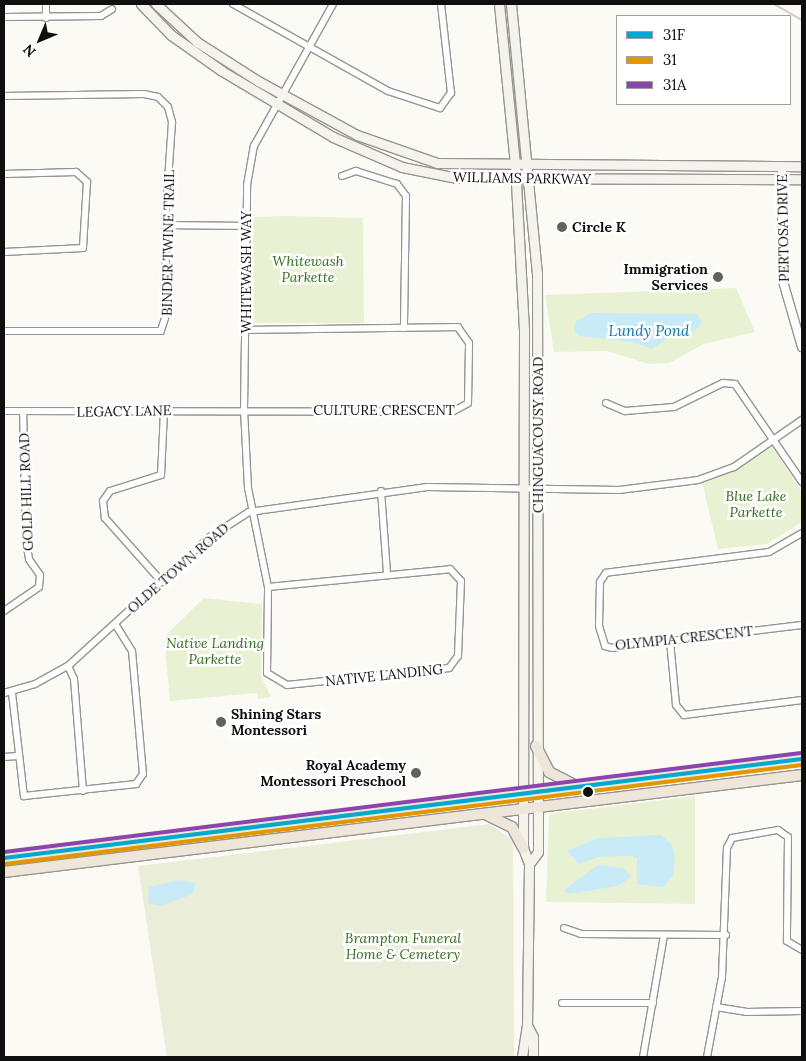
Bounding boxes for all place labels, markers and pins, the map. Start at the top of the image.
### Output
place label: Circle K [572,219,626,235]
marker: Circle K [556,221,568,233]
place label: Immigration Services [623,261,708,294]
marker: Immigration Services [712,271,724,283]
place label: Shining Stars Montessori [231,706,321,739]
marker: Shining Stars Montessori [215,716,227,728]
place label: Royal Academy Montessori Preschool [260,757,406,790]
marker: Royal Academy Montessori Preschool [410,767,422,779]
unlabelled marker [583,787,593,797]

